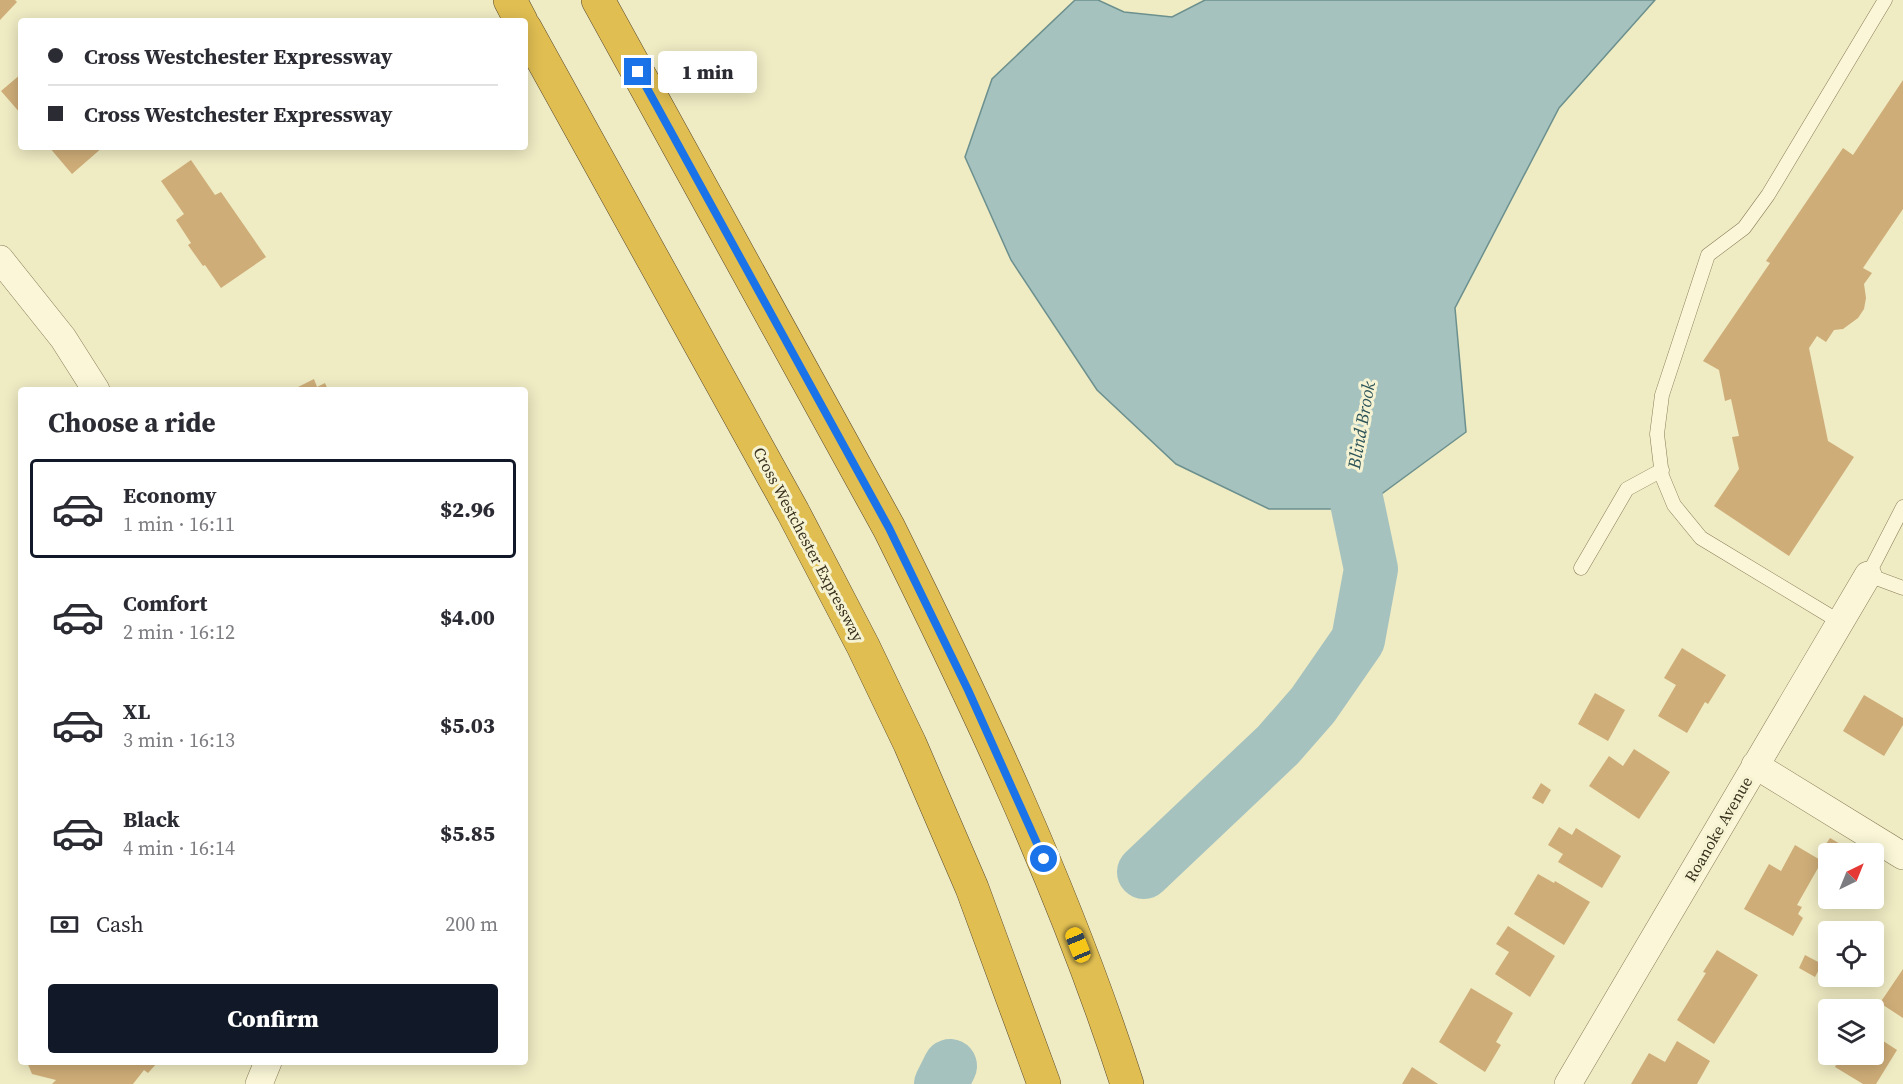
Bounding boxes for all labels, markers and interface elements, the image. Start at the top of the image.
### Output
text: Cross Westchester Expressway [84,41,392,71]
callout: 1 min [659,51,758,93]
route end [624,58,651,85]
text: 1 min [681,58,734,86]
text: Cross Westchester Expressway [84,99,392,129]
water label: Blind Brook [1341,379,1381,472]
text: Choose a ride [48,404,216,441]
street label: Cross Westchester Expressway [748,443,870,646]
text: Economy [123,480,217,510]
icon: car [51,482,105,536]
text: $2.96 [440,494,495,524]
text: 1 min · 16:11 [123,510,235,538]
text: Comfort [123,588,207,618]
icon: car [51,590,105,644]
text: $4.00 [440,602,495,632]
text: 2 min · 16:12 [123,618,235,646]
text: XL [123,696,150,726]
icon: car [51,698,105,752]
text: $5.03 [440,710,495,740]
text: 3 min · 16:13 [123,726,235,754]
street label: Roanoke Avenue [1679,772,1757,886]
text: Black [123,804,180,834]
icon: car [51,806,105,860]
text: $5.85 [440,818,495,848]
text: 4 min · 16:14 [123,834,235,862]
north arrow [1818,843,1884,909]
map controls [1818,843,1884,1065]
route start [1030,845,1057,872]
icon: cash [48,908,81,941]
text: Cash [96,909,144,939]
text: 200 m [445,910,498,938]
button: locate [1818,921,1884,987]
car [1063,925,1093,965]
button: Confirm [48,984,498,1053]
button: layers [1818,999,1884,1065]

